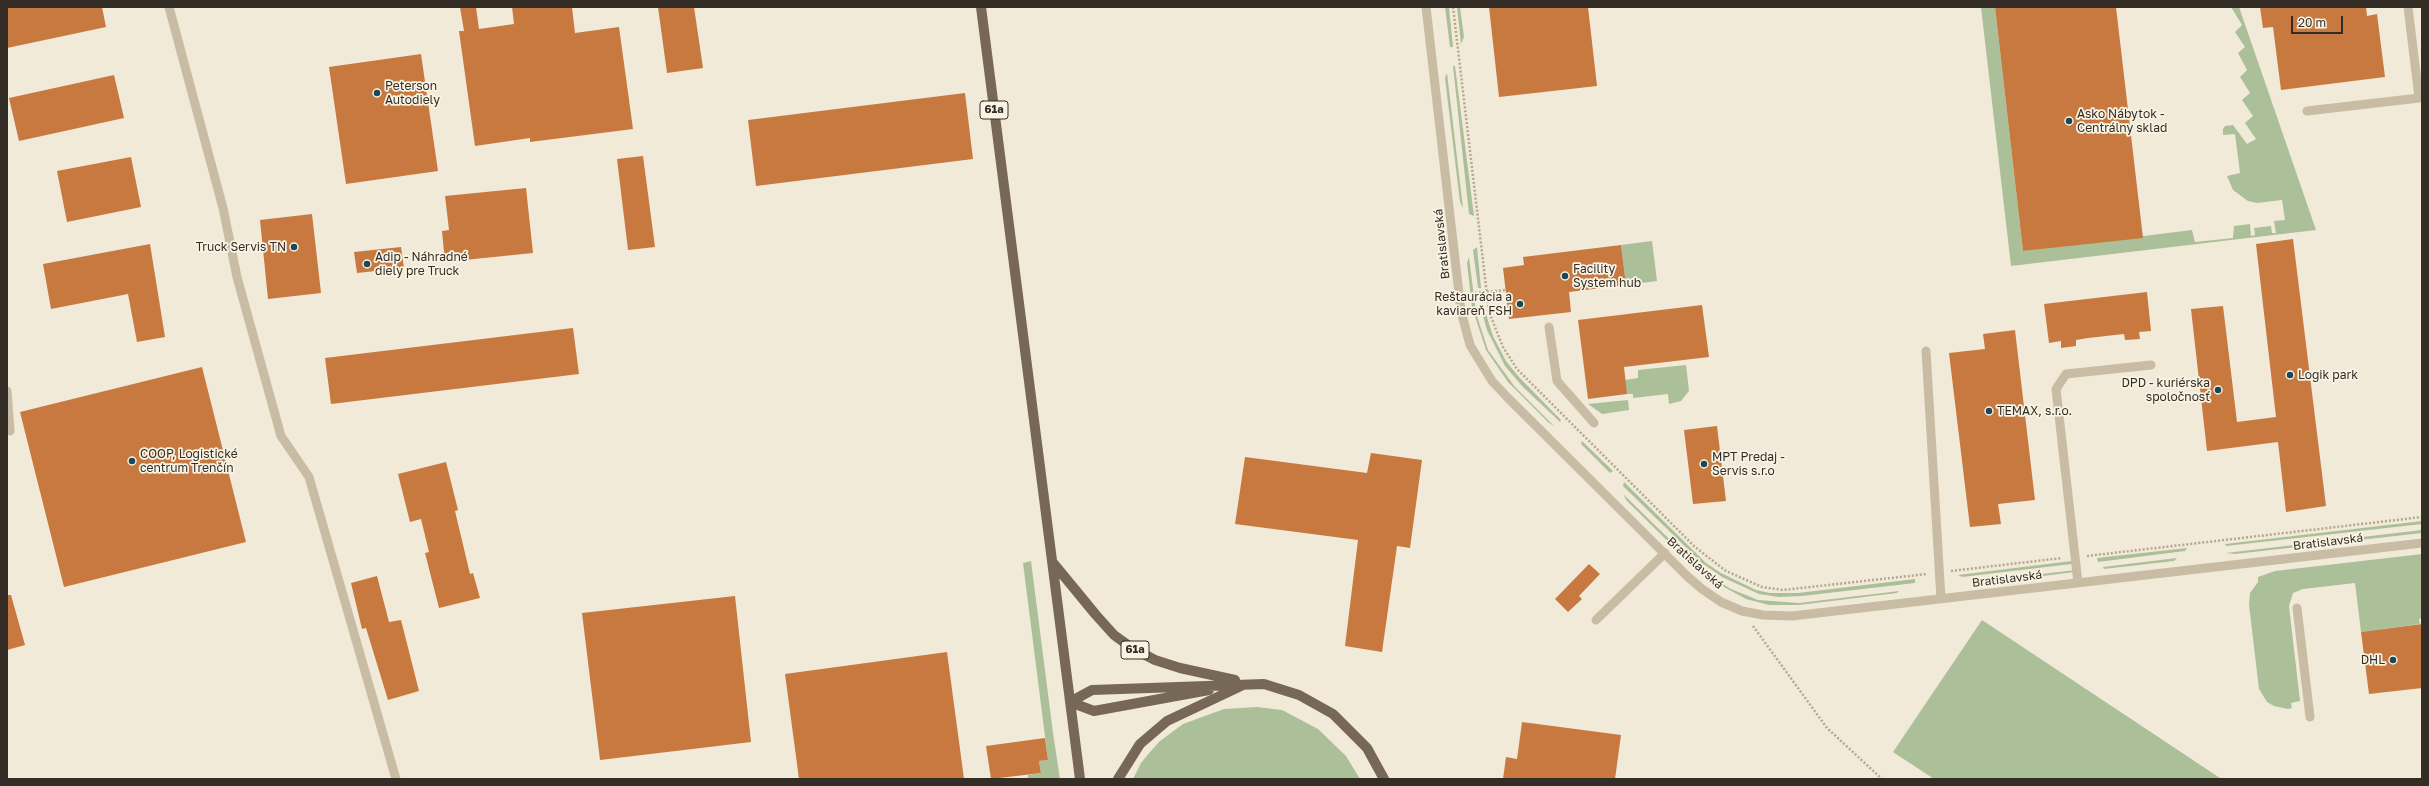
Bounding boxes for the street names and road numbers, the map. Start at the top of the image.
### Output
road number: 61a [980,101,1008,119]
street label: Bratislavská [1431,208,1453,280]
street label: Bratislavská [2292,531,2364,553]
street label: Bratislavská [1664,534,1726,592]
street label: Bratislavská [1971,568,2043,590]
road number: 61a [1121,641,1149,659]

